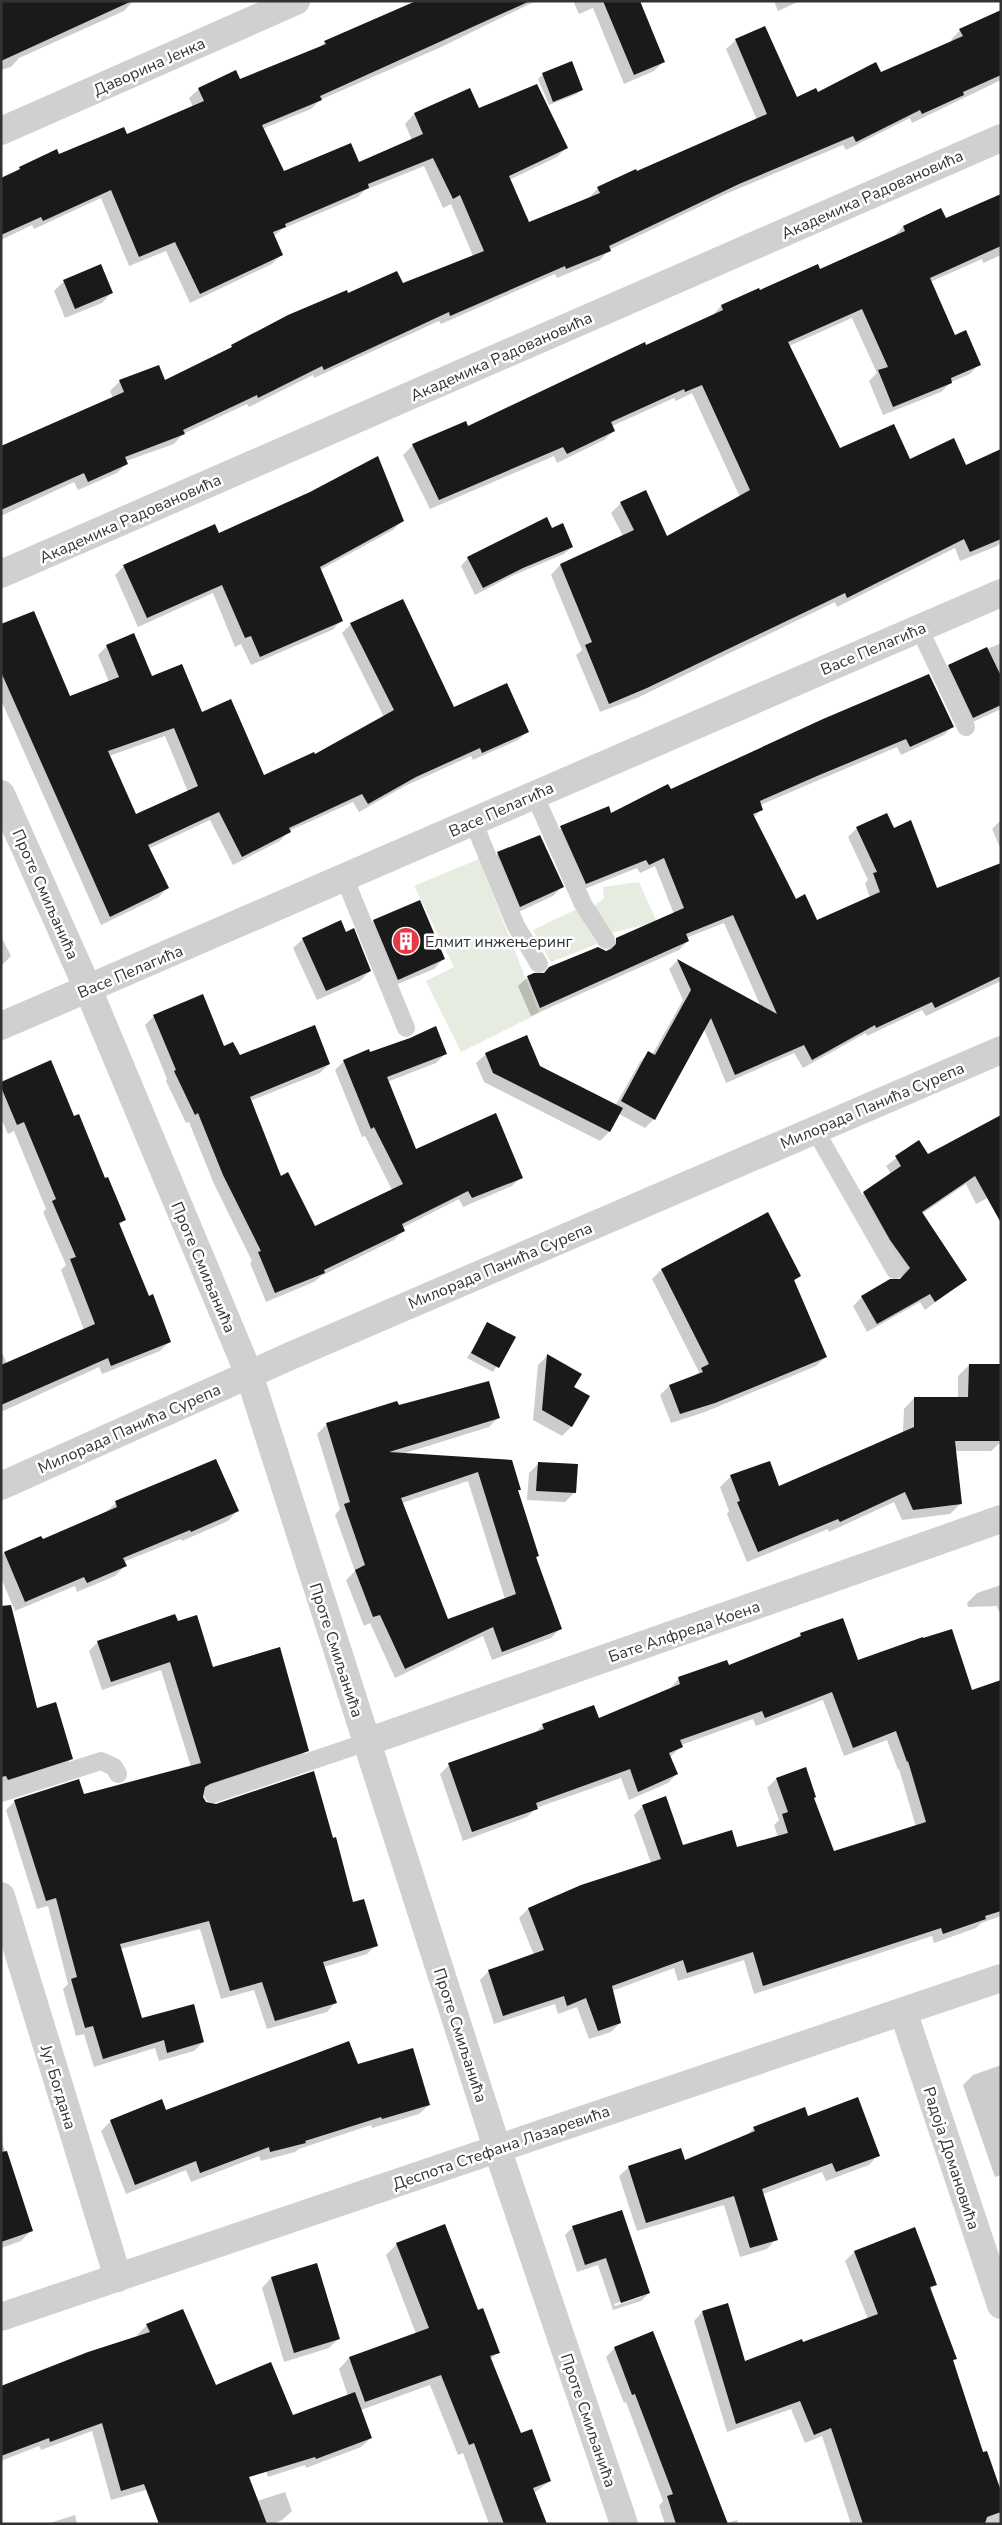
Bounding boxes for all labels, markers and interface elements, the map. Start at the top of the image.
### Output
street label: Даворина Јенка [90,32,209,101]
street label: Академика Радовановића [778,145,967,245]
street label: Академика Радовановића [407,307,596,407]
street label: Академика Радовановића [36,469,225,569]
street label: Васе Пелагића [817,617,929,681]
street label: Васе Пелагића [446,777,557,843]
street label: Проте Смиљанића [7,826,84,963]
building icon: Елмит инжењеринг [391,926,421,956]
place label: Елмит инжењеринг [425,931,573,953]
street label: Васе Пелагића [74,940,186,1004]
street label: Милорада Панића Сурепа [777,1057,968,1155]
street label: Проте Смиљанића [166,1199,241,1336]
street label: Милорада Панића Сурепа [405,1217,596,1315]
street label: Милорада Панића Сурепа [34,1379,224,1479]
street label: Проте Смиљанића [304,1580,368,1720]
street label: Бате Алфреда Коена [606,1596,763,1668]
street label: Проте Смиљанића [428,1965,492,2105]
street label: Југ Богдана [34,2041,81,2132]
street label: Радоја Домановића [918,2084,985,2232]
street label: Деспота Стефана Лазаревића [390,2100,613,2195]
street label: Проте Смиљанића [555,2350,621,2490]

